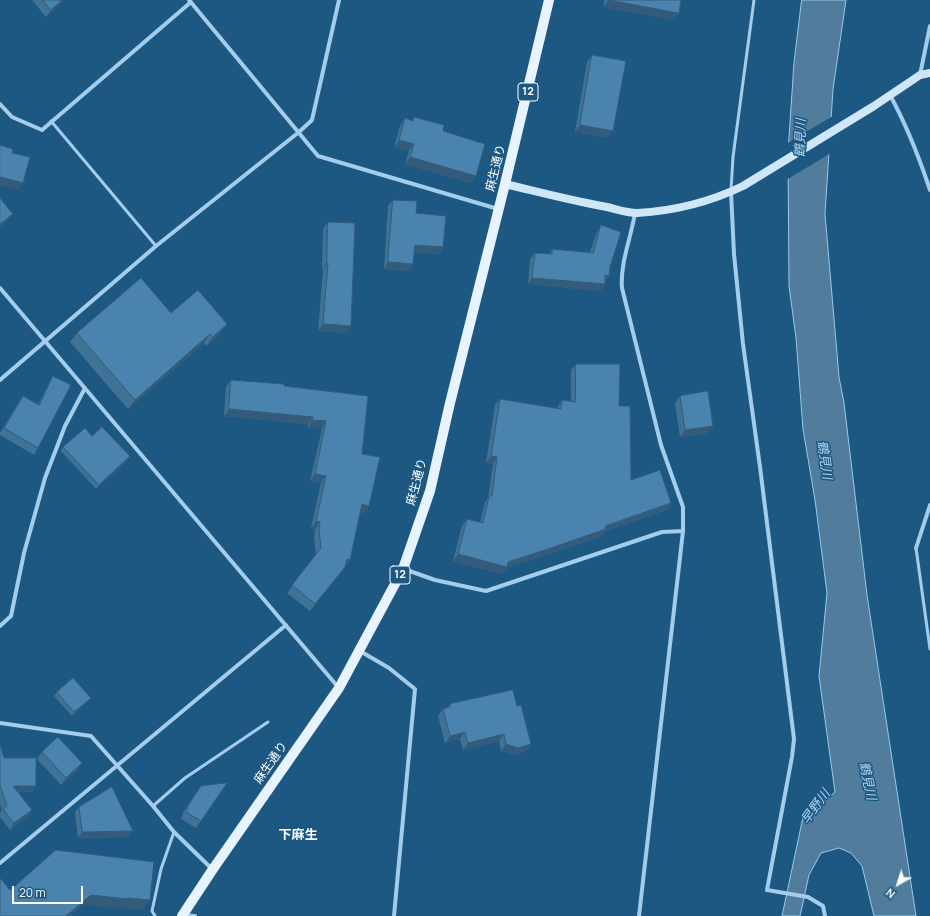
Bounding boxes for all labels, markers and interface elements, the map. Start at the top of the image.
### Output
road number: 12 [518,83,538,101]
water label: 鶴見川 [793,118,809,158]
street label: 麻生通り [483,143,509,193]
water label: 鶴見川 [814,440,834,480]
street label: 麻生通り [404,457,430,507]
road number: 12 [390,566,410,584]
street label: 麻生通り [251,739,291,787]
water label: 鶴見川 [855,760,879,802]
water label: 早野川 [798,787,834,827]
district label: 下麻生 [279,827,317,843]
north arrow [878,864,918,904]
scale bar [14,878,85,904]
text: 20 m [19,884,46,901]
text: N [882,885,898,902]

